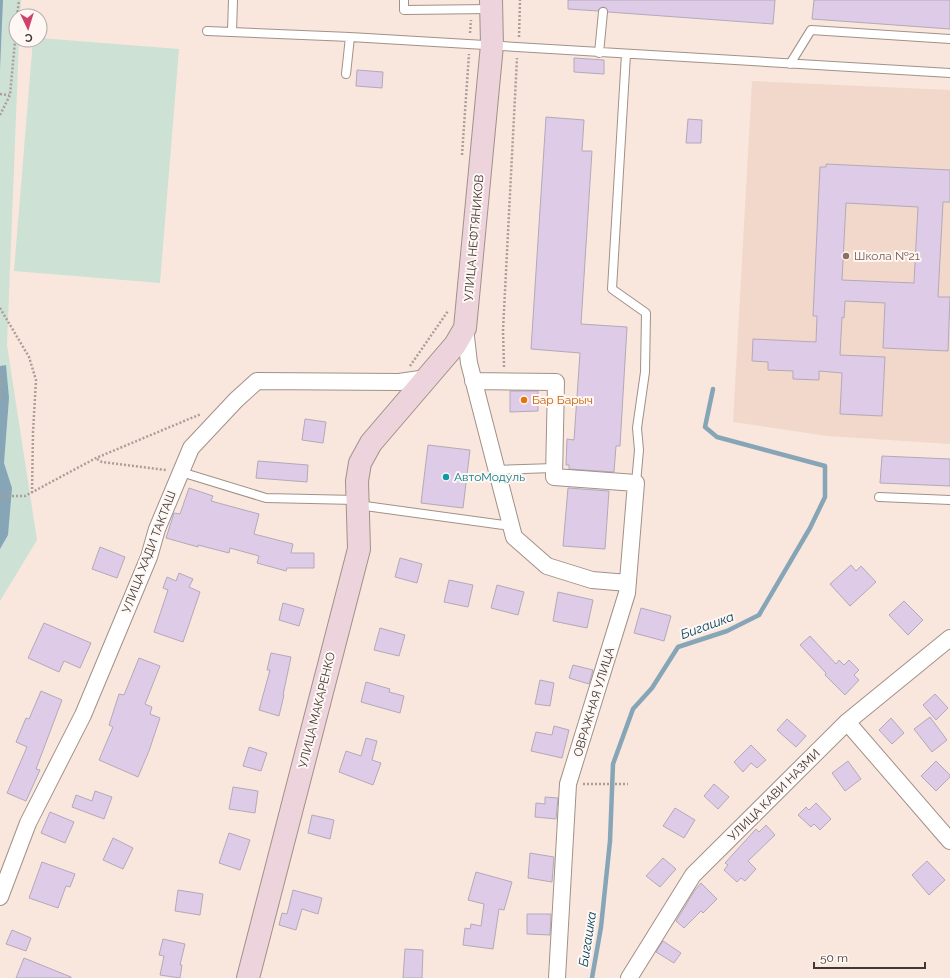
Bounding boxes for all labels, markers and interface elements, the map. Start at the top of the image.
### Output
north arrow [8,8,48,48]
text: С [24,31,33,44]
street label: УЛИЦА НЕФТЯНИКОВ [461,174,487,302]
place label: Школа №21 [854,249,920,263]
marker: Школа №21 [841,251,851,261]
place label: Бар Барыч [532,393,593,407]
marker: Бар Барыч [519,395,529,405]
place label: АвтоМодуль [454,470,525,484]
marker: АвтоМодуль [441,472,451,482]
street label: УЛИЦА ХАДИ ТАКТАШ [119,489,179,615]
water label: Бигашка [678,609,736,642]
street label: ОВРАЖНАЯ УЛИЦА [571,646,617,758]
street label: УЛИЦА МАКАРЕНКО [296,651,338,769]
street label: УЛИЦА КАВИ НАЗМИ [725,746,823,844]
water label: Бигашка [576,910,599,968]
scale bar [814,944,925,970]
text: 50 m [820,951,848,965]

